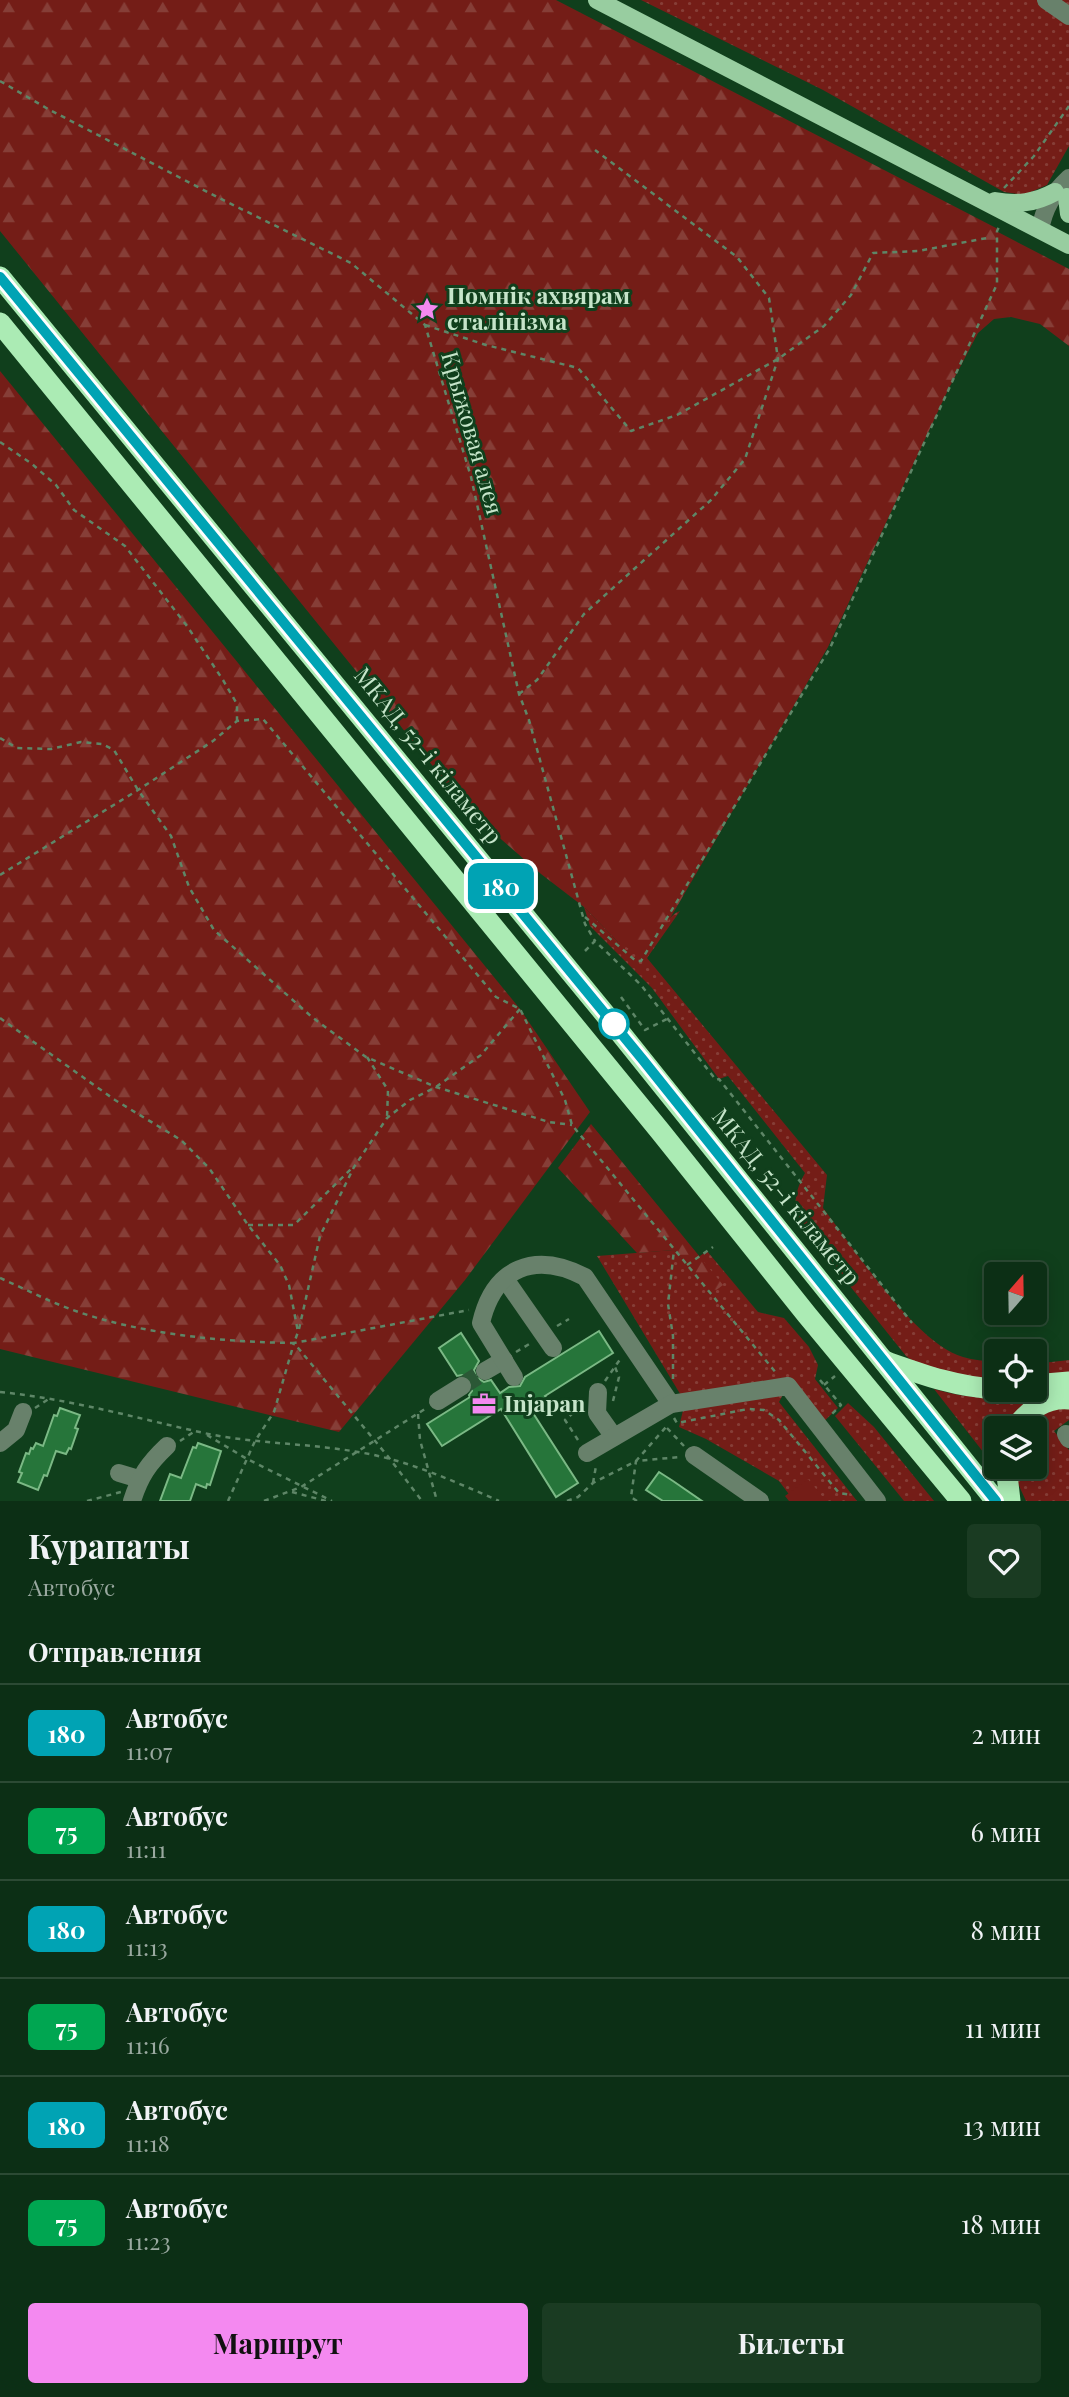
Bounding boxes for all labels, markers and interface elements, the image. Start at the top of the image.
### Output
place label: Помнік ахвярам сталінізма [447,279,630,336]
place icon: Помнік ахвярам сталінізма [413,295,441,323]
street label: Крыжовая алея [435,347,512,518]
street label: МКАД, 52-і кіламетр [348,660,510,850]
line badge: 180 [461,863,541,909]
text: 180 [482,870,520,902]
unlabelled marker [599,1009,629,1039]
street label: МКАД, 52-і кіламетр [706,1101,868,1291]
north arrow [984,1262,1046,1325]
map controls [984,1262,1047,1479]
button: locate [984,1339,1047,1402]
place label: Injapan [504,1387,585,1418]
office icon: Injapan [470,1390,498,1418]
button: layers [984,1416,1047,1479]
text: Курапаты [28,1523,190,1567]
button: heart [967,1524,1041,1598]
text: Автобус [28,1571,115,1602]
text: Отправления [28,1634,202,1669]
text: Автобус [126,1700,228,1735]
text: 2 мин [971,1716,1041,1751]
text: 180 [47,1717,86,1749]
text: 11:07 [126,1735,172,1766]
text: Автобус [126,1798,228,1833]
text: 6 мин [970,1814,1041,1849]
text: 75 [56,1815,77,1847]
text: 11:11 [126,1833,166,1864]
text: Автобус [126,1896,228,1931]
text: 8 мин [970,1912,1041,1947]
text: 180 [47,1913,86,1945]
text: 11:13 [126,1931,168,1962]
text: Автобус [126,1994,228,2029]
text: 11 мин [965,2010,1041,2045]
text: 75 [56,2011,77,2043]
text: 11:16 [126,2029,170,2060]
text: Автобус [126,2092,228,2127]
text: 13 мин [963,2108,1041,2143]
text: 180 [47,2109,86,2141]
text: 11:18 [126,2127,170,2158]
text: Автобус [126,2190,228,2225]
text: 18 мин [961,2206,1041,2241]
text: 75 [56,2207,77,2239]
text: 11:23 [126,2225,171,2256]
button: Маршрут [28,2303,528,2383]
button: Билеты [542,2303,1041,2383]

